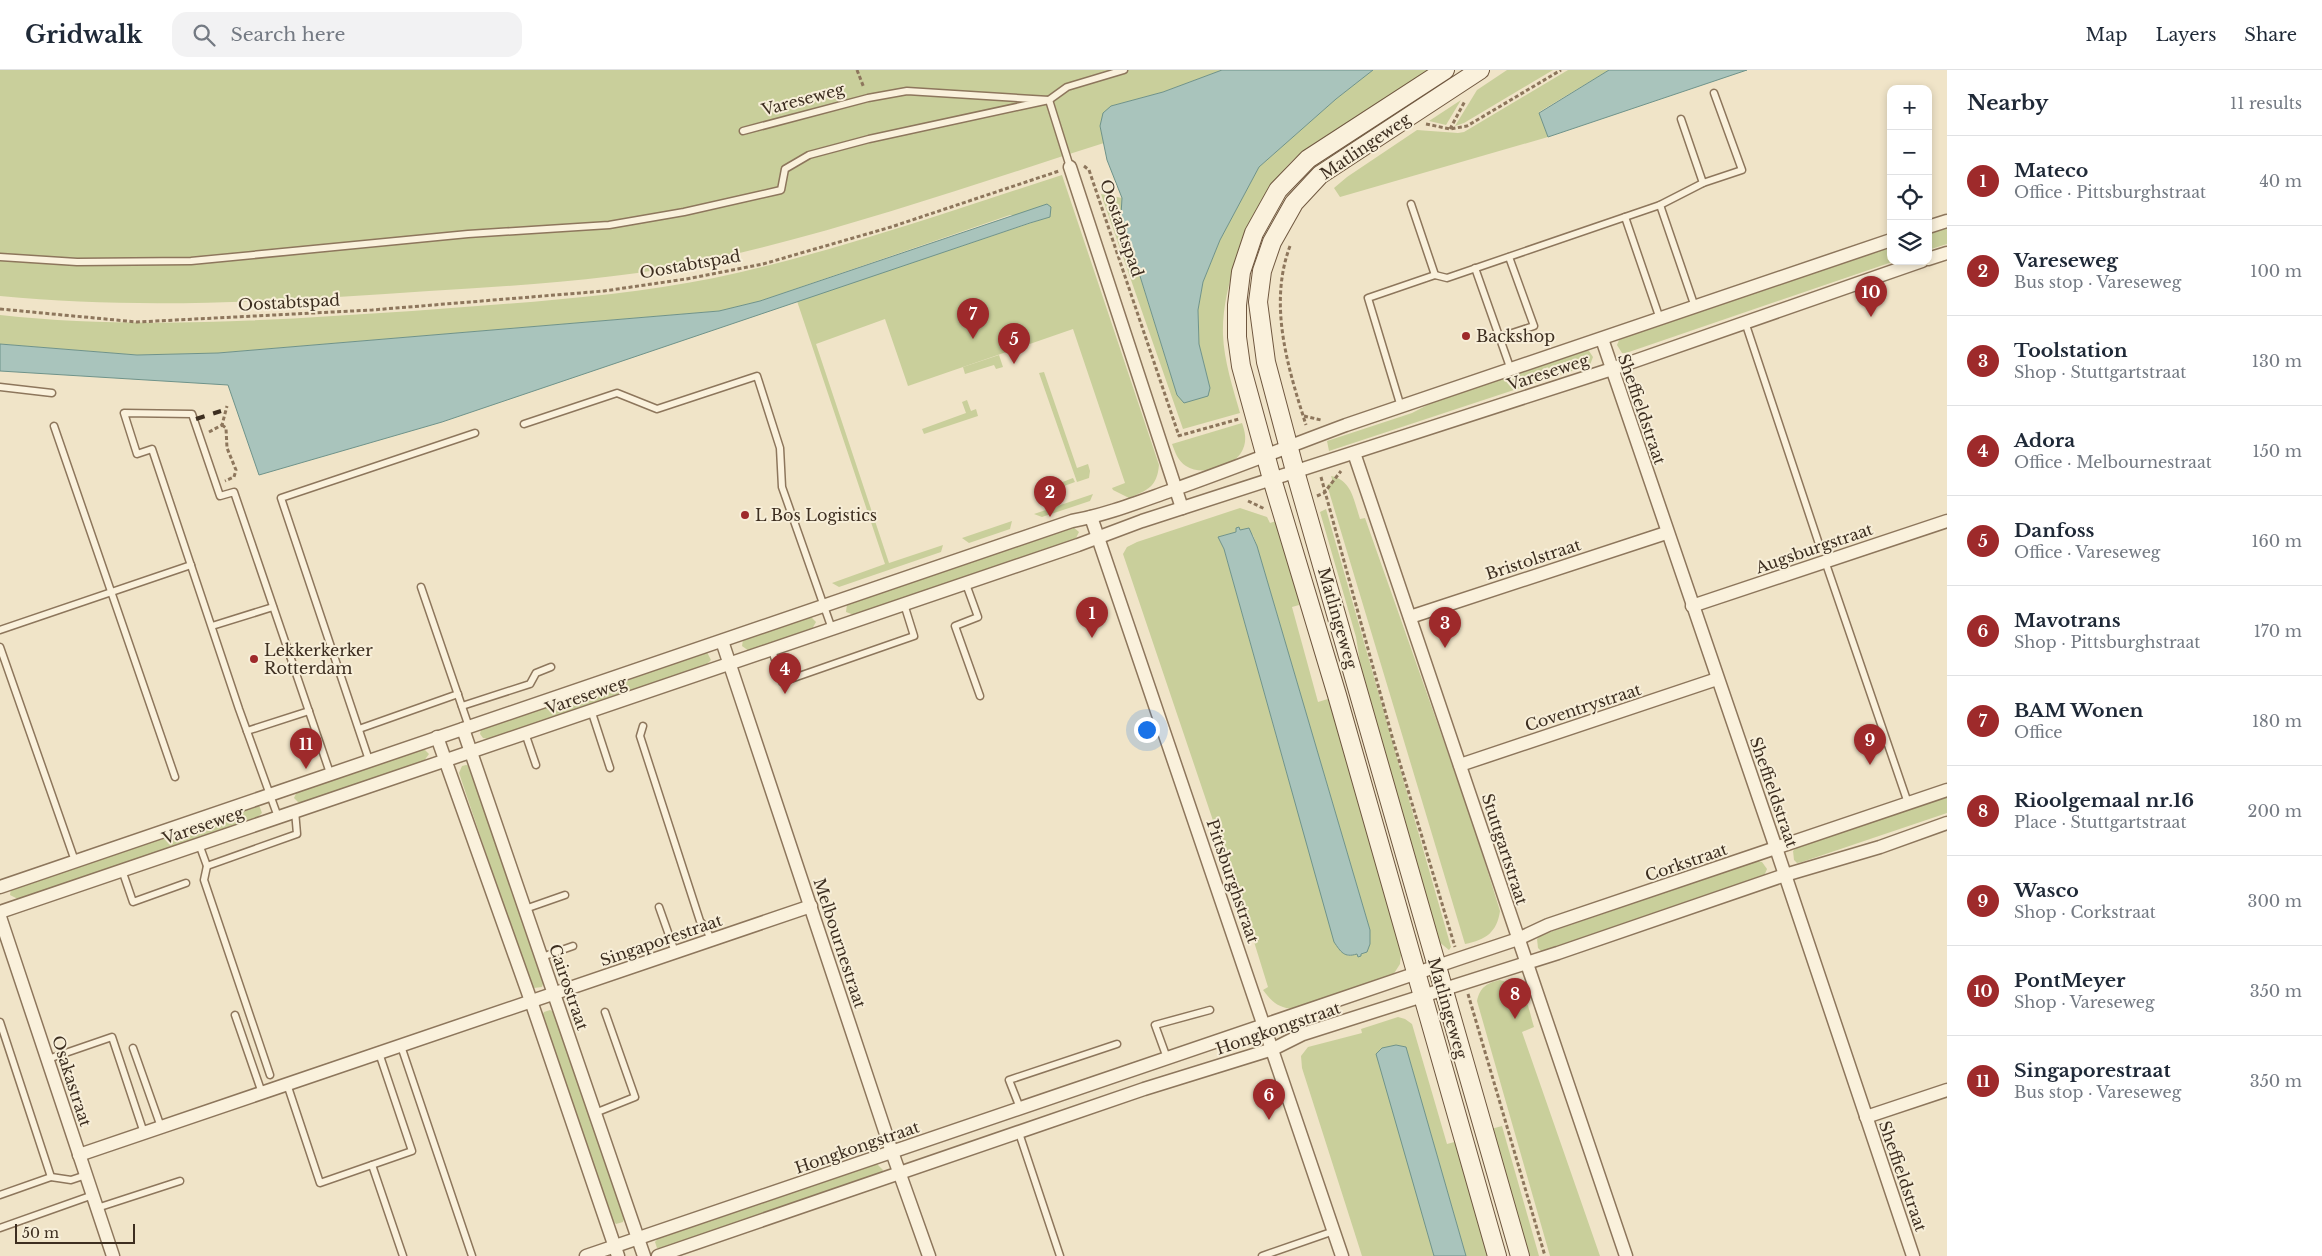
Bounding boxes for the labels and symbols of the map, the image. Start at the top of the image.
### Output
street label: Vareseweg [758,78,847,120]
street label: Matlingeweg [1316,108,1414,184]
street label: Oostabtspad [1096,176,1148,280]
street label: Oostabtspad [638,245,742,283]
pin: 10 [1855,276,1887,317]
street label: Oostabtspad [237,289,341,315]
pin: 7 [957,298,989,339]
pin: 5 [998,323,1030,364]
place label: Backshop [1476,326,1555,346]
marker: Backshop [1460,330,1472,342]
street label: Vareseweg [1504,349,1592,395]
street label: Sheffieldstraat [1614,351,1670,467]
pin: 2 [1034,476,1066,517]
place label: L Bos Logistics [755,505,877,525]
marker: L Bos Logistics [739,509,751,521]
street label: Augsburgstraat [1752,519,1875,578]
street label: Bristolstraat [1483,534,1583,584]
street label: Matlingeweg [1314,565,1362,671]
pin: 1 [1076,597,1108,638]
pin: 3 [1429,607,1461,648]
place label: Lekkerkerker Rotterdam [264,640,373,678]
marker: Lekkerkerker Rotterdam [248,653,260,665]
pin: 4 [769,653,801,694]
street label: Vareseweg [542,672,630,719]
street label: Coventrystraat [1522,679,1644,735]
your location [1134,717,1160,743]
pin: 9 [1854,724,1886,765]
pin: 11 [290,728,322,769]
street label: Sheffieldstraat [1746,734,1802,850]
street label: Stuttgartstraat [1478,791,1532,907]
street label: Vareseweg [159,802,247,849]
street label: Pittsburghstraat [1202,816,1264,946]
street label: Corkstraat [1642,839,1730,885]
street label: Melbournestraat [810,875,870,1011]
street label: Singaporestraat [597,910,725,970]
street label: Cairostraat [545,941,593,1033]
street label: Matlingeweg [1424,955,1472,1061]
pin: 8 [1499,978,1531,1019]
street label: Hongkongstraat [1213,997,1343,1059]
street label: Osakastraat [48,1033,96,1129]
pin: 6 [1253,1079,1285,1120]
street label: Hongkongstraat [792,1116,922,1178]
street label: Sheffieldstraat [1875,1118,1931,1234]
scale bar [15,1221,135,1244]

